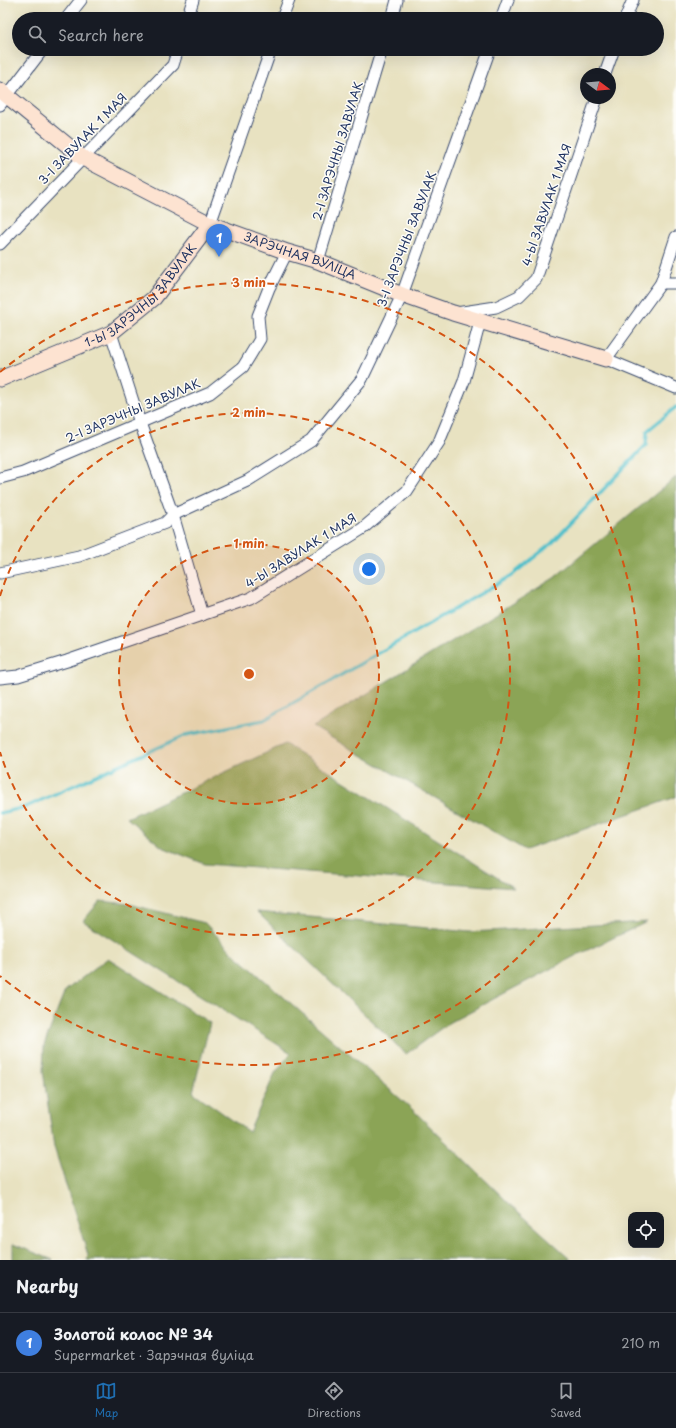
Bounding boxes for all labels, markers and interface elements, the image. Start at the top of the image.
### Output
search box [12,12,664,56]
icon: search [26,23,48,45]
text: Search here [58,23,144,46]
north arrow [580,68,616,104]
street label: 2-І ЗАРЭЧНЫ ЗАВУЛАК [307,79,367,222]
street label: 3-І ЗАВУЛАК 1 МАЯ [34,89,131,188]
street label: 4-Ы ЗАВУЛАК 1 МАЯ [517,141,575,268]
street label: 3-І ЗАРЭЧНЫ ЗАВУЛАК [372,168,440,309]
pin: 1 [206,224,232,257]
street label: ЗАРЭЧНАЯ ВУЛІЦА [242,227,359,283]
street label: 1-Ы ЗАРЭЧНЫ ЗАВУЛАК [81,239,200,351]
text: 3 min [232,273,266,291]
street label: 2-І ЗАРЭЧНЫ ЗАВУЛАК [63,374,203,447]
text: 2 min [232,403,266,421]
street label: 4-Ы ЗАВУЛАК 1 МАЯ [241,509,360,592]
text: 1 min [233,534,265,552]
your location [359,559,379,579]
centre of rings [242,667,256,681]
map controls [628,1212,664,1248]
button: locate [628,1212,664,1248]
text: Nearby [16,1273,78,1299]
text: Золотой колос № 34 [54,1322,213,1345]
text: 1 [26,1333,32,1352]
text: 210 m [621,1333,660,1352]
text: Supermarket · Зарэчная вуліца [54,1345,254,1364]
tab: Map [95,1380,118,1421]
tab: Directions [307,1380,361,1421]
tab: Saved [550,1380,581,1421]

